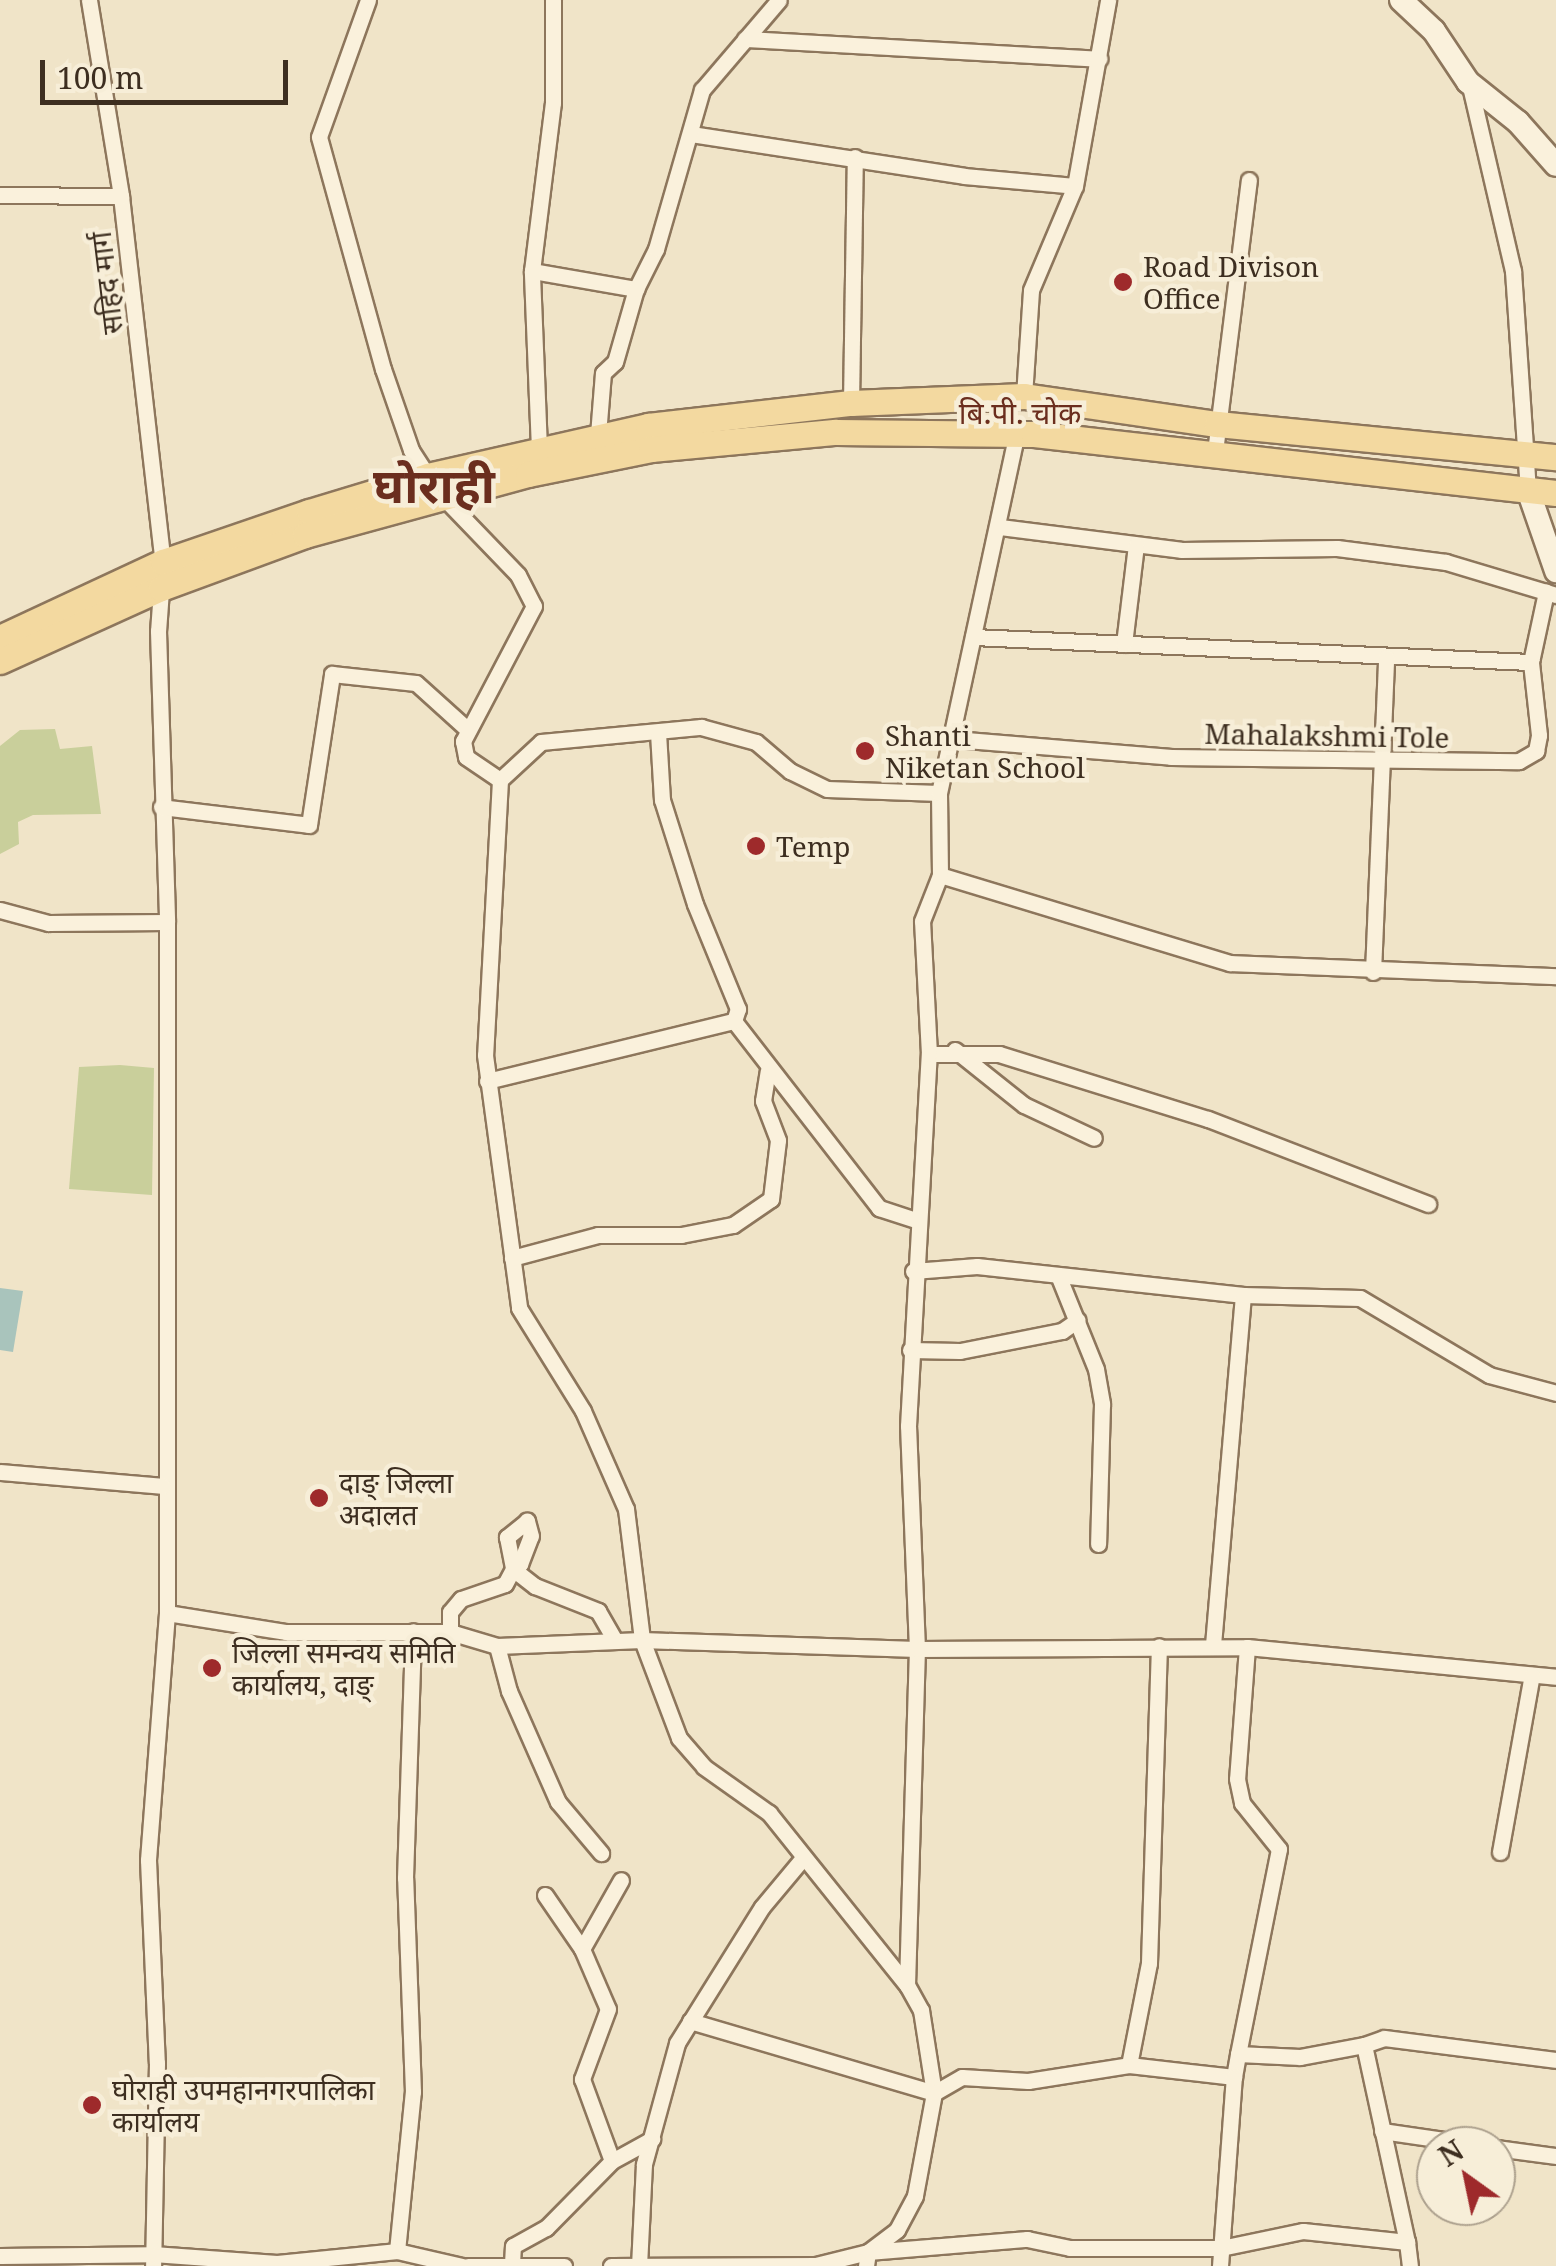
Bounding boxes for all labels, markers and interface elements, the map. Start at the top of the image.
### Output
scale bar [45,40,292,102]
text: 100 m [57,57,143,98]
street label: सहिद मार्ग [83,230,129,336]
place label: Road Divison Office [1143,249,1319,315]
marker: Road Divison Office [1112,271,1134,293]
district label: बि.पी. चोक [959,395,1081,431]
district label: घोराही [373,456,495,514]
street label: Mahalakshmi Tole [1204,716,1450,754]
place label: Shanti Niketan School [885,718,1085,784]
marker: Shanti Niketan School [854,740,876,762]
place label: Temp [776,829,850,863]
marker: Temp [745,835,767,857]
place label: दाङ् जिल्ला अदालत [339,1465,453,1531]
marker: दाङ् जिल्ला अदालत [308,1487,330,1509]
place label: जिल्ला समन्वय समिति कार्यालय, दाङ् [232,1635,455,1701]
marker: जिल्ला समन्वय समिति कार्यालय, दाङ् [201,1657,223,1679]
place label: घोराही उपमहानगरपालिका कार्यालय [112,2072,375,2138]
marker: घोराही उपमहानगरपालिका कार्यालय [81,2094,103,2116]
north arrow [1416,2126,1516,2226]
text: N [1431,2131,1470,2174]

